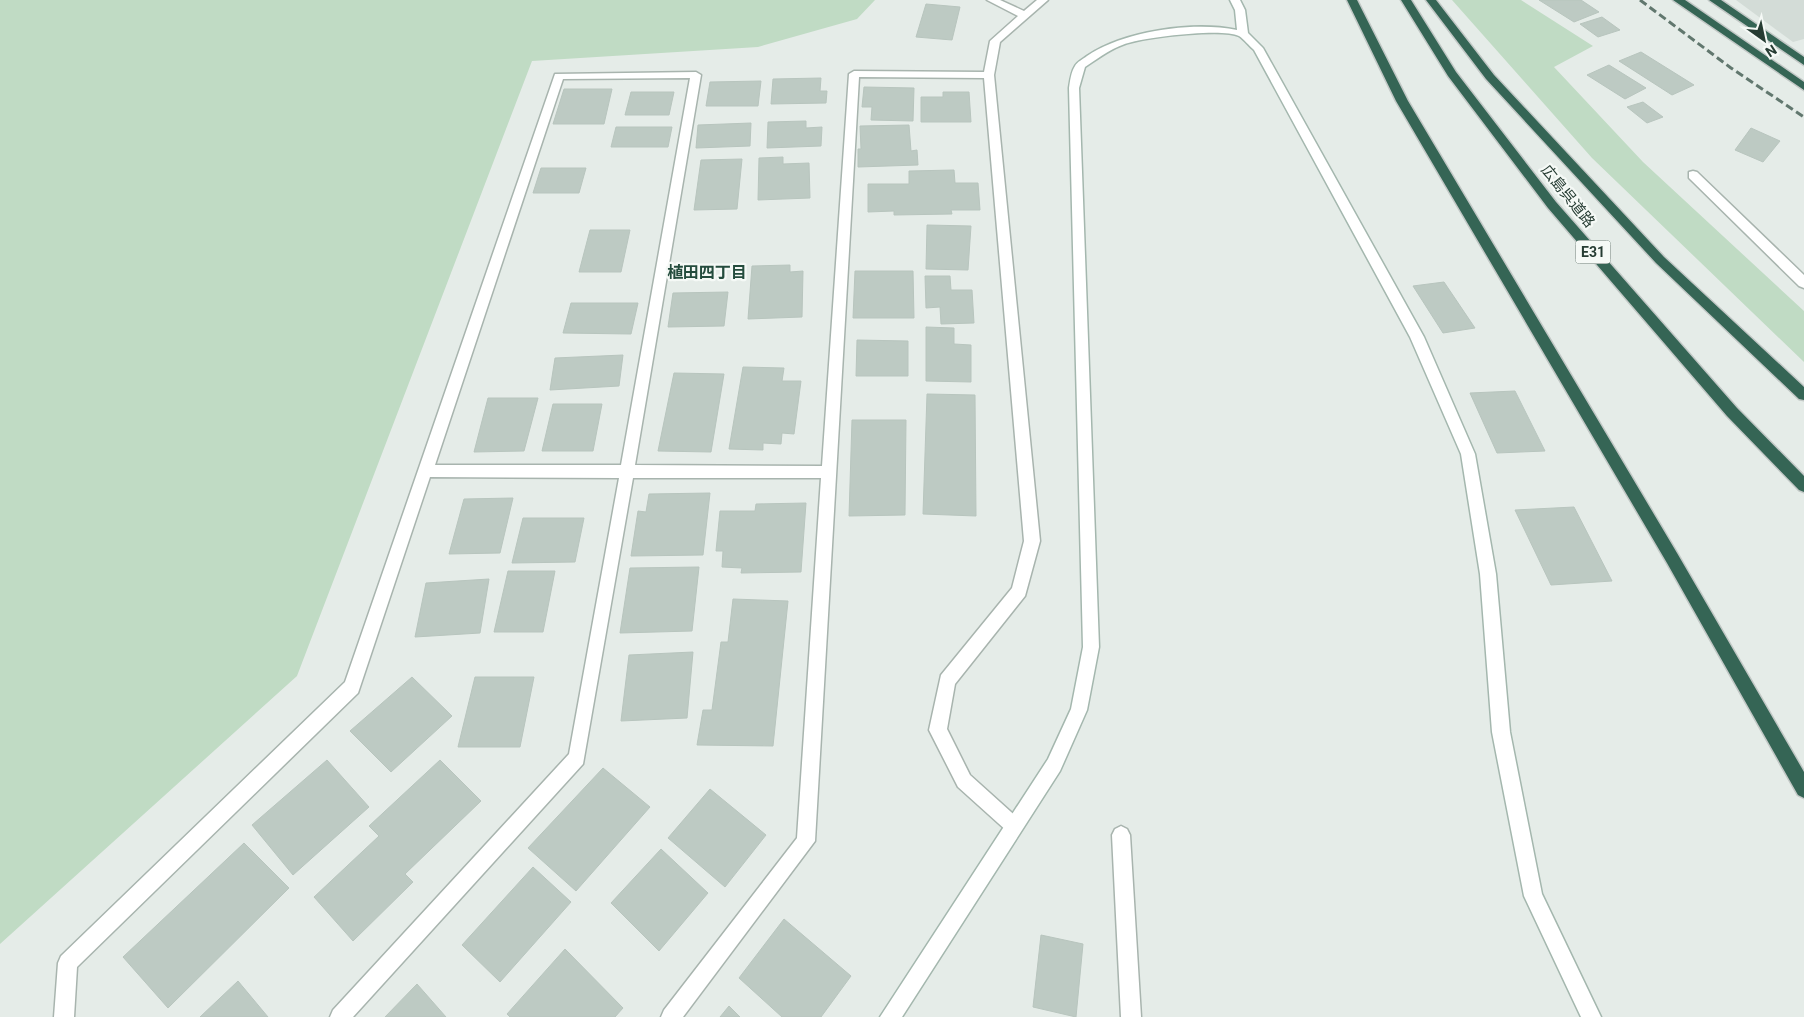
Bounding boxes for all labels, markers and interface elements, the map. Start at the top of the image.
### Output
north arrow [1739,15,1789,65]
text: N [1763,41,1780,60]
street label: 広島呉道路 [1537,161,1599,231]
road number: E31 [1576,240,1610,264]
district label: 植田四丁目 [667,263,747,282]

